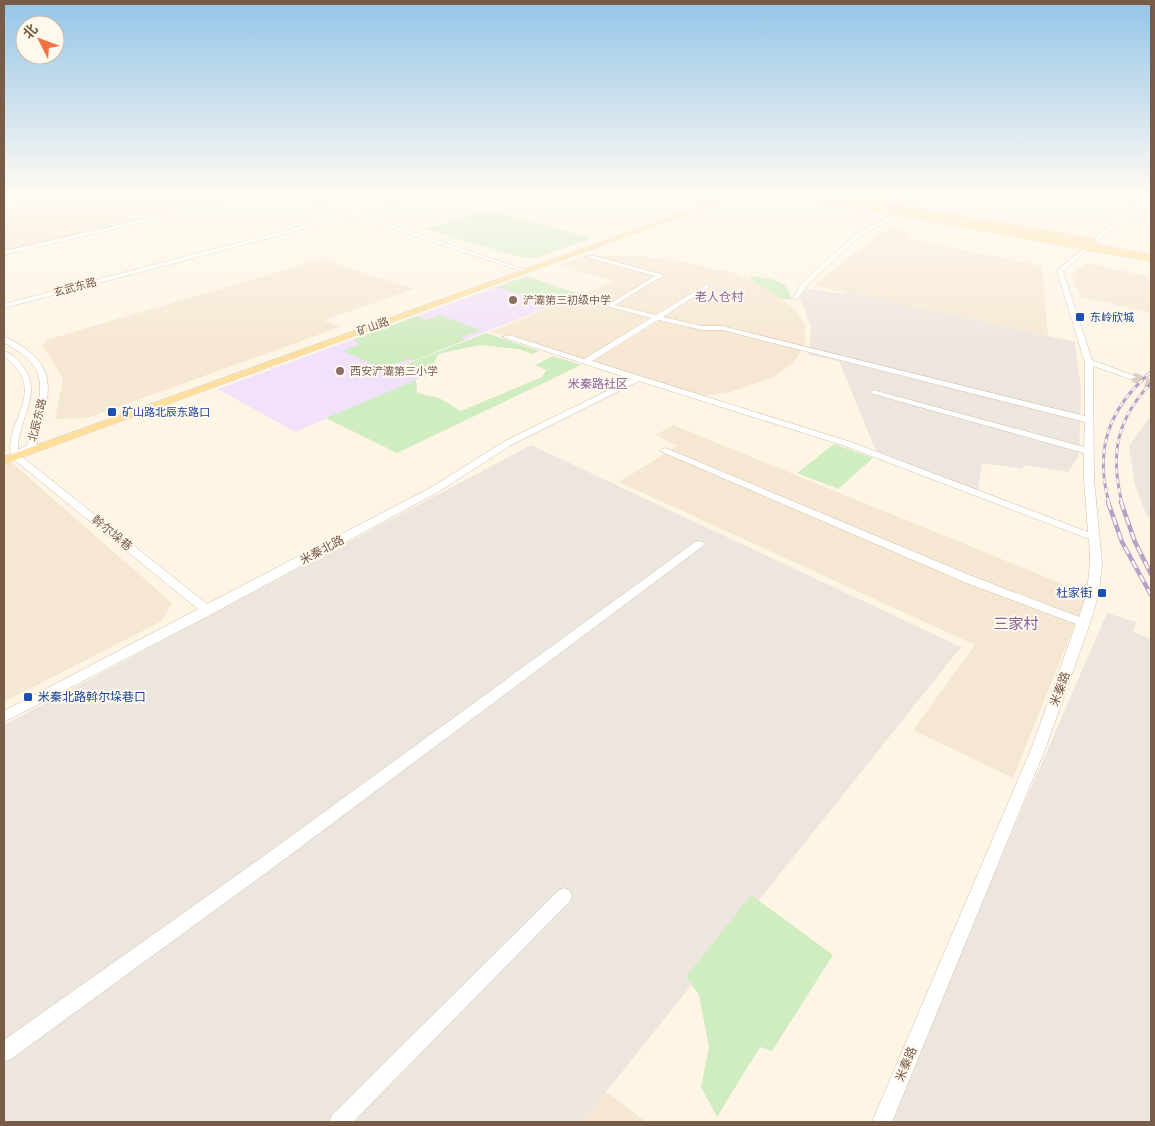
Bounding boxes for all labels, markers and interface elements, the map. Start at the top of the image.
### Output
north arrow [15,15,65,65]
text: 北 [19,20,42,43]
street label: 玄武东路 [52,275,98,299]
district label: 老人仓村 [695,289,744,304]
place label: 浐灞第三初级中学 [523,293,611,307]
marker: 浐灞第三初级中学 [507,294,519,306]
place label: 东岭欣城 [1090,310,1134,324]
marker: 东岭欣城 [1074,311,1086,323]
street label: 矿山路 [355,314,391,338]
place label: 西安浐灞第三小学 [350,364,438,378]
marker: 西安浐灞第三小学 [334,365,346,377]
district label: 米秦路社区 [568,376,628,391]
street label: 北辰东路 [25,397,49,443]
place label: 矿山路北辰东路口 [122,405,210,419]
marker: 矿山路北辰东路口 [106,406,118,418]
street label: 幹尔垛巷 [89,512,136,554]
street label: 米秦北路 [297,532,346,567]
place label: 杜家街 [1056,585,1092,600]
marker: 杜家街 [1096,587,1108,599]
district label: 三家村 [993,614,1039,633]
street label: 米秦路 [1046,669,1073,708]
place label: 米秦北路斡尔垛巷口 [38,689,146,704]
marker: 米秦北路斡尔垛巷口 [22,691,34,703]
street label: 米秦路 [892,1044,919,1083]

